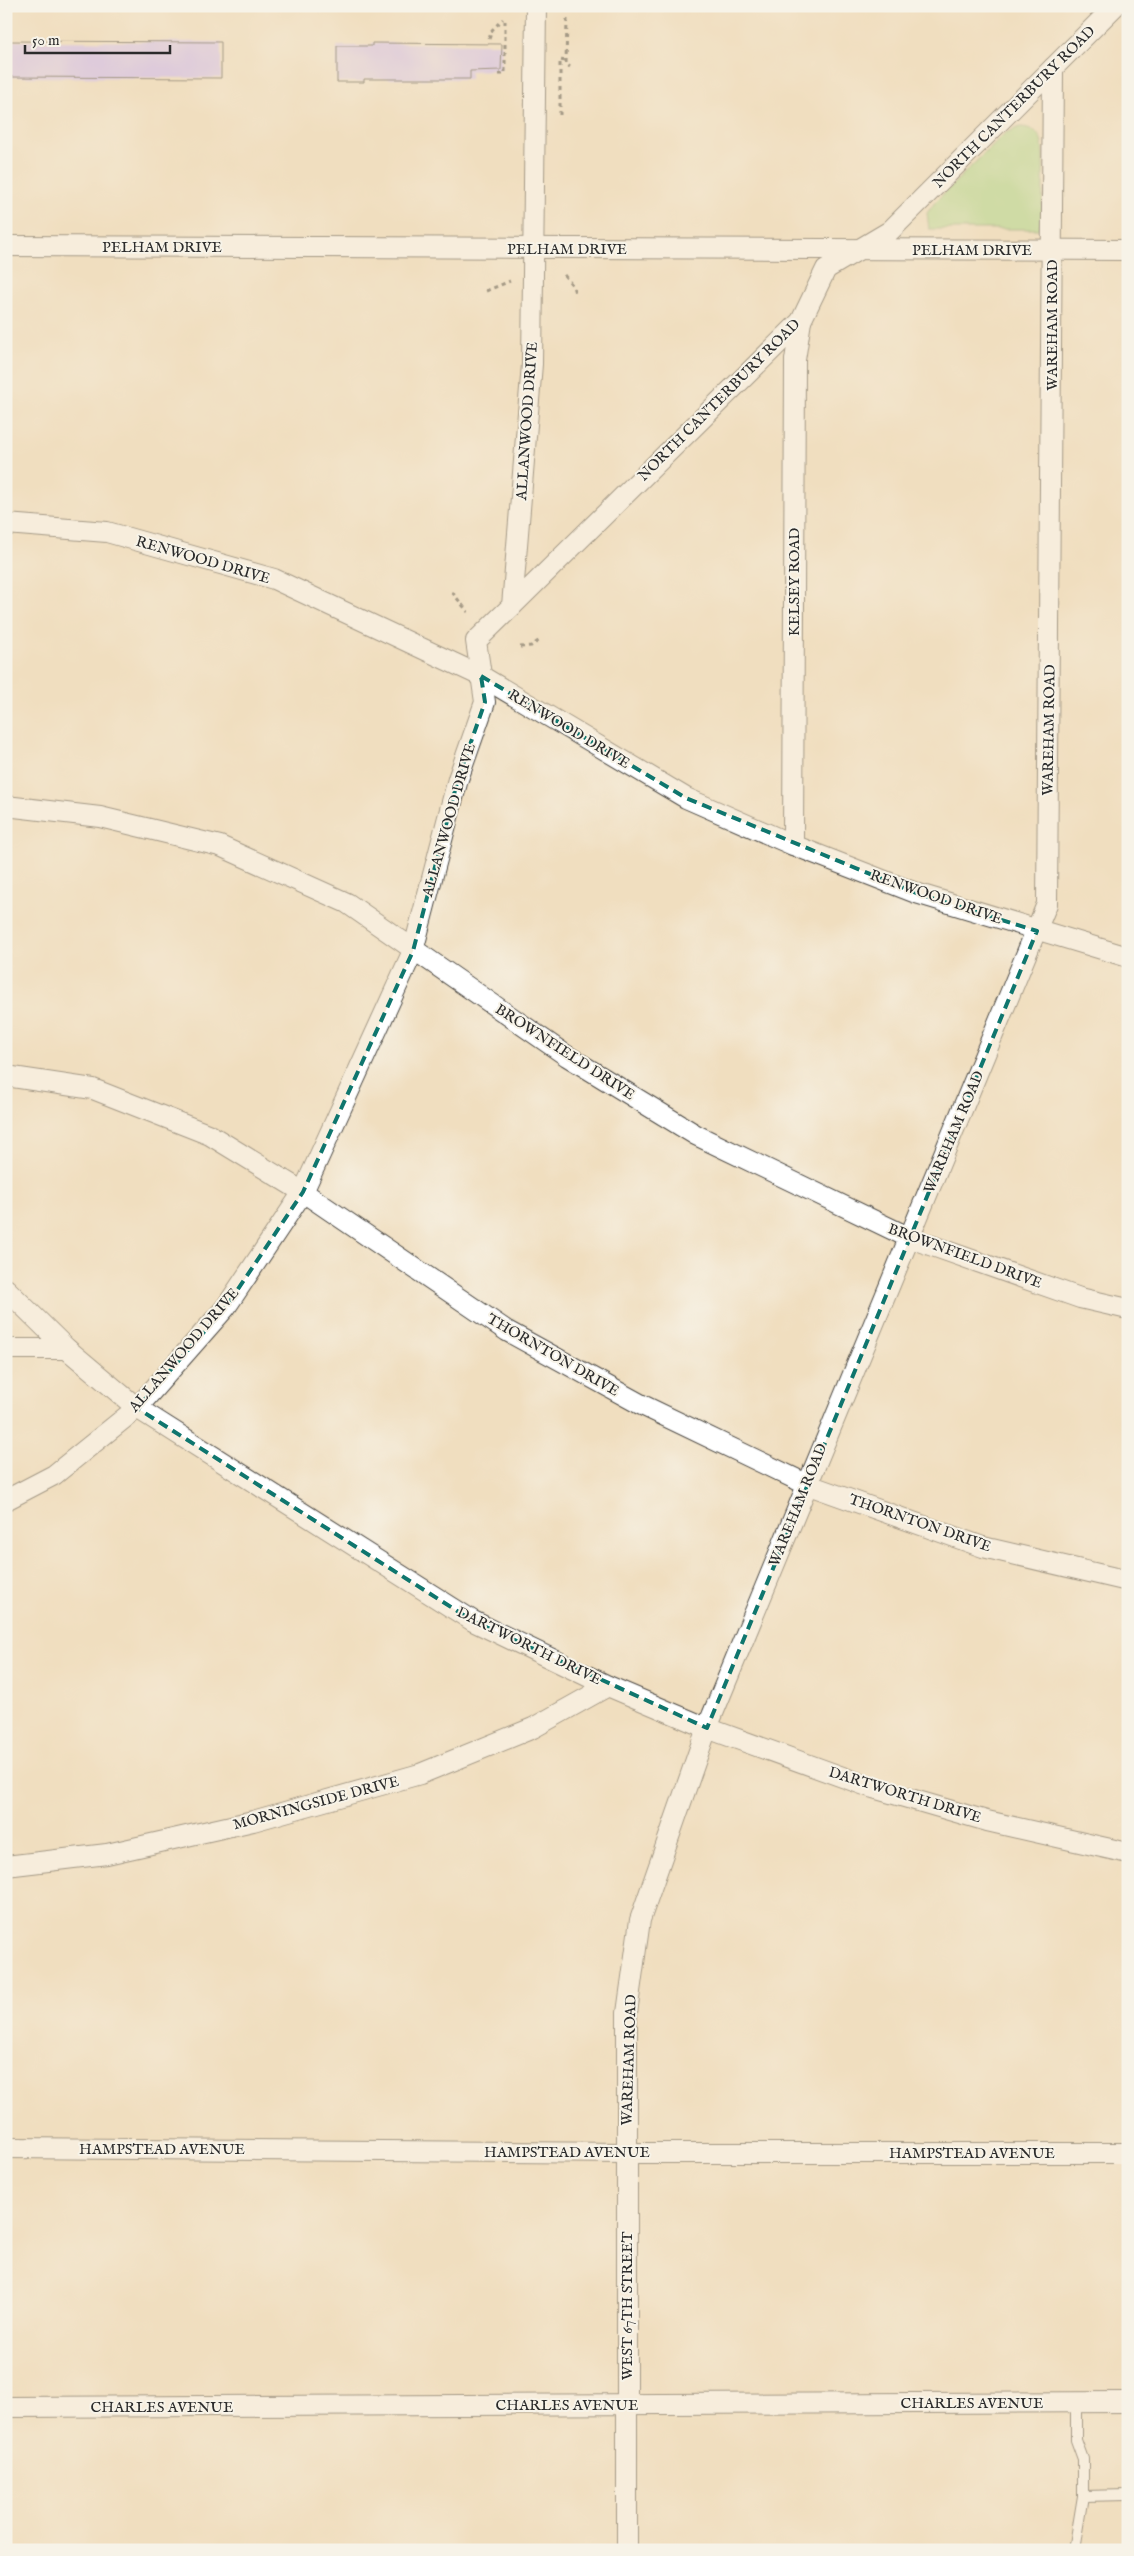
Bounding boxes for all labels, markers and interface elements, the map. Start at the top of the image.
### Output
scale bar [25,22,170,54]
street label: NORTH CANTERBURY ROAD [929,22,1099,192]
text: 50 m [32,31,60,50]
street label: PELHAM DRIVE [102,238,222,257]
street label: PELHAM DRIVE [507,240,627,259]
street label: PELHAM DRIVE [912,241,1032,260]
street label: WAREHAM ROAD [1043,259,1062,391]
street label: NORTH CANTERBURY ROAD [634,315,804,485]
street label: ALLANWOOD DRIVE [512,341,542,502]
street label: KELSEY ROAD [785,528,804,636]
street label: RENWOOD DRIVE [134,532,272,588]
street label: WAREHAM ROAD [1038,664,1060,796]
street label: RENWOOD DRIVE [505,685,633,773]
street label: ALLANWOOD DRIVE [418,741,480,900]
street label: RENWOOD DRIVE [867,865,1005,929]
street label: BROWNFIELD DRIVE [492,1000,638,1104]
street label: WAREHAM ROAD [920,1068,988,1196]
street label: BROWNFIELD DRIVE [885,1219,1045,1293]
street label: ALLANWOOD DRIVE [124,1284,243,1417]
street label: THORNTON DRIVE [484,1309,622,1401]
street label: WAREHAM ROAD [765,1441,831,1569]
street label: THORNTON DRIVE [846,1490,994,1556]
street label: DARTWORTH DRIVE [454,1603,604,1689]
street label: DARTWORTH DRIVE [826,1763,984,1827]
street label: MORNINGSIDE DRIVE [231,1772,401,1834]
street label: WAREHAM ROAD [617,1994,641,2126]
street label: HAMPSTEAD AVENUE [79,2140,245,2159]
street label: HAMPSTEAD AVENUE [484,2143,650,2162]
street label: HAMPSTEAD AVENUE [889,2144,1055,2163]
street label: WEST 67TH STREET [618,2232,637,2380]
street label: CHARLES AVENUE [901,2394,1043,2413]
street label: CHARLES AVENUE [496,2396,638,2415]
street label: CHARLES AVENUE [91,2398,233,2417]

